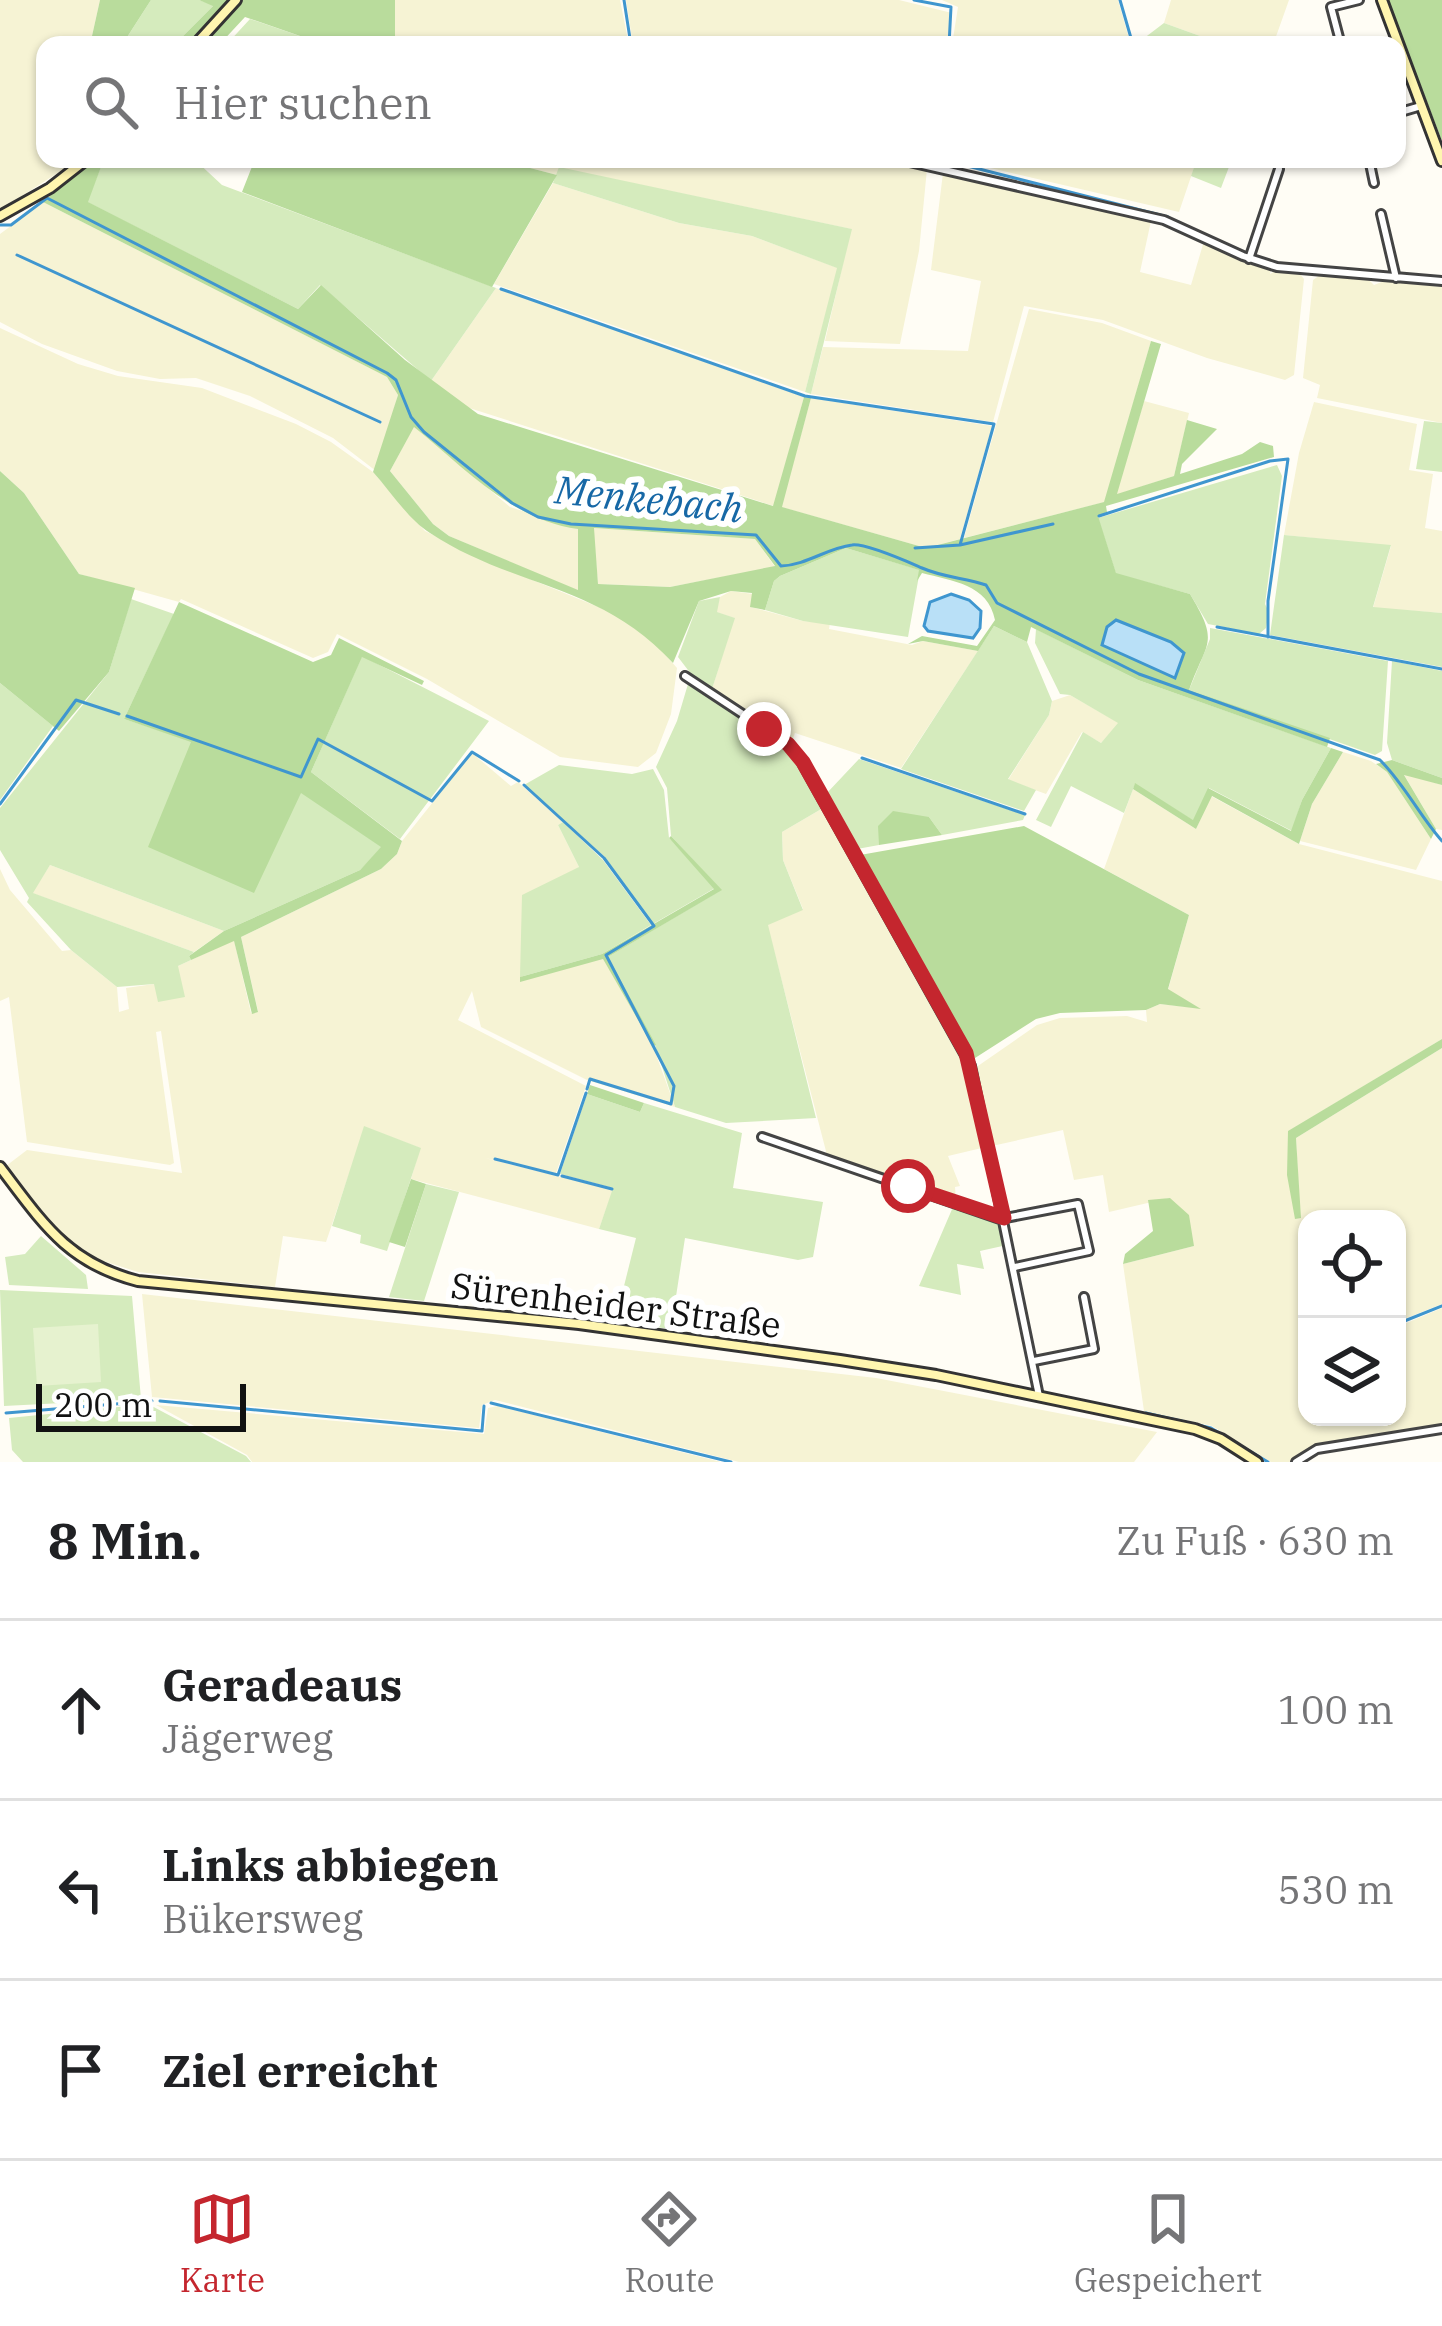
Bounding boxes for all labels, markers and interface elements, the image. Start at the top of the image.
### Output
search box [36,36,1406,168]
icon: search [78,69,144,135]
text: Hier suchen [174,73,432,131]
water label: Menkebach [552,463,746,534]
route end [737,702,791,756]
route start [881,1159,935,1213]
map controls [1298,1210,1406,1426]
button: locate [1298,1210,1406,1318]
street label: Sürenheider Straße [448,1261,784,1348]
button: layers [1298,1318,1406,1426]
scale bar [36,1378,246,1431]
text: 200 m [54,1383,153,1426]
text: 8 Min. [48,1507,202,1573]
text: Zu Fuß · 630 m [1116,1515,1394,1566]
text: Geradeaus [162,1655,402,1713]
icon: ahead [48,1677,114,1743]
text: 100 m [1278,1684,1394,1735]
text: Jägerweg [162,1713,333,1764]
text: Links abbiegen [162,1835,499,1893]
icon: left [48,1857,114,1923]
text: 530 m [1278,1864,1394,1915]
text: Bükersweg [162,1893,363,1944]
icon: arrive [48,2037,114,2103]
text: Ziel erreicht [162,2041,438,2099]
tab: Karte [180,2186,265,2301]
tab: Route [624,2186,715,2301]
tab: Gespeichert [1074,2186,1262,2301]

